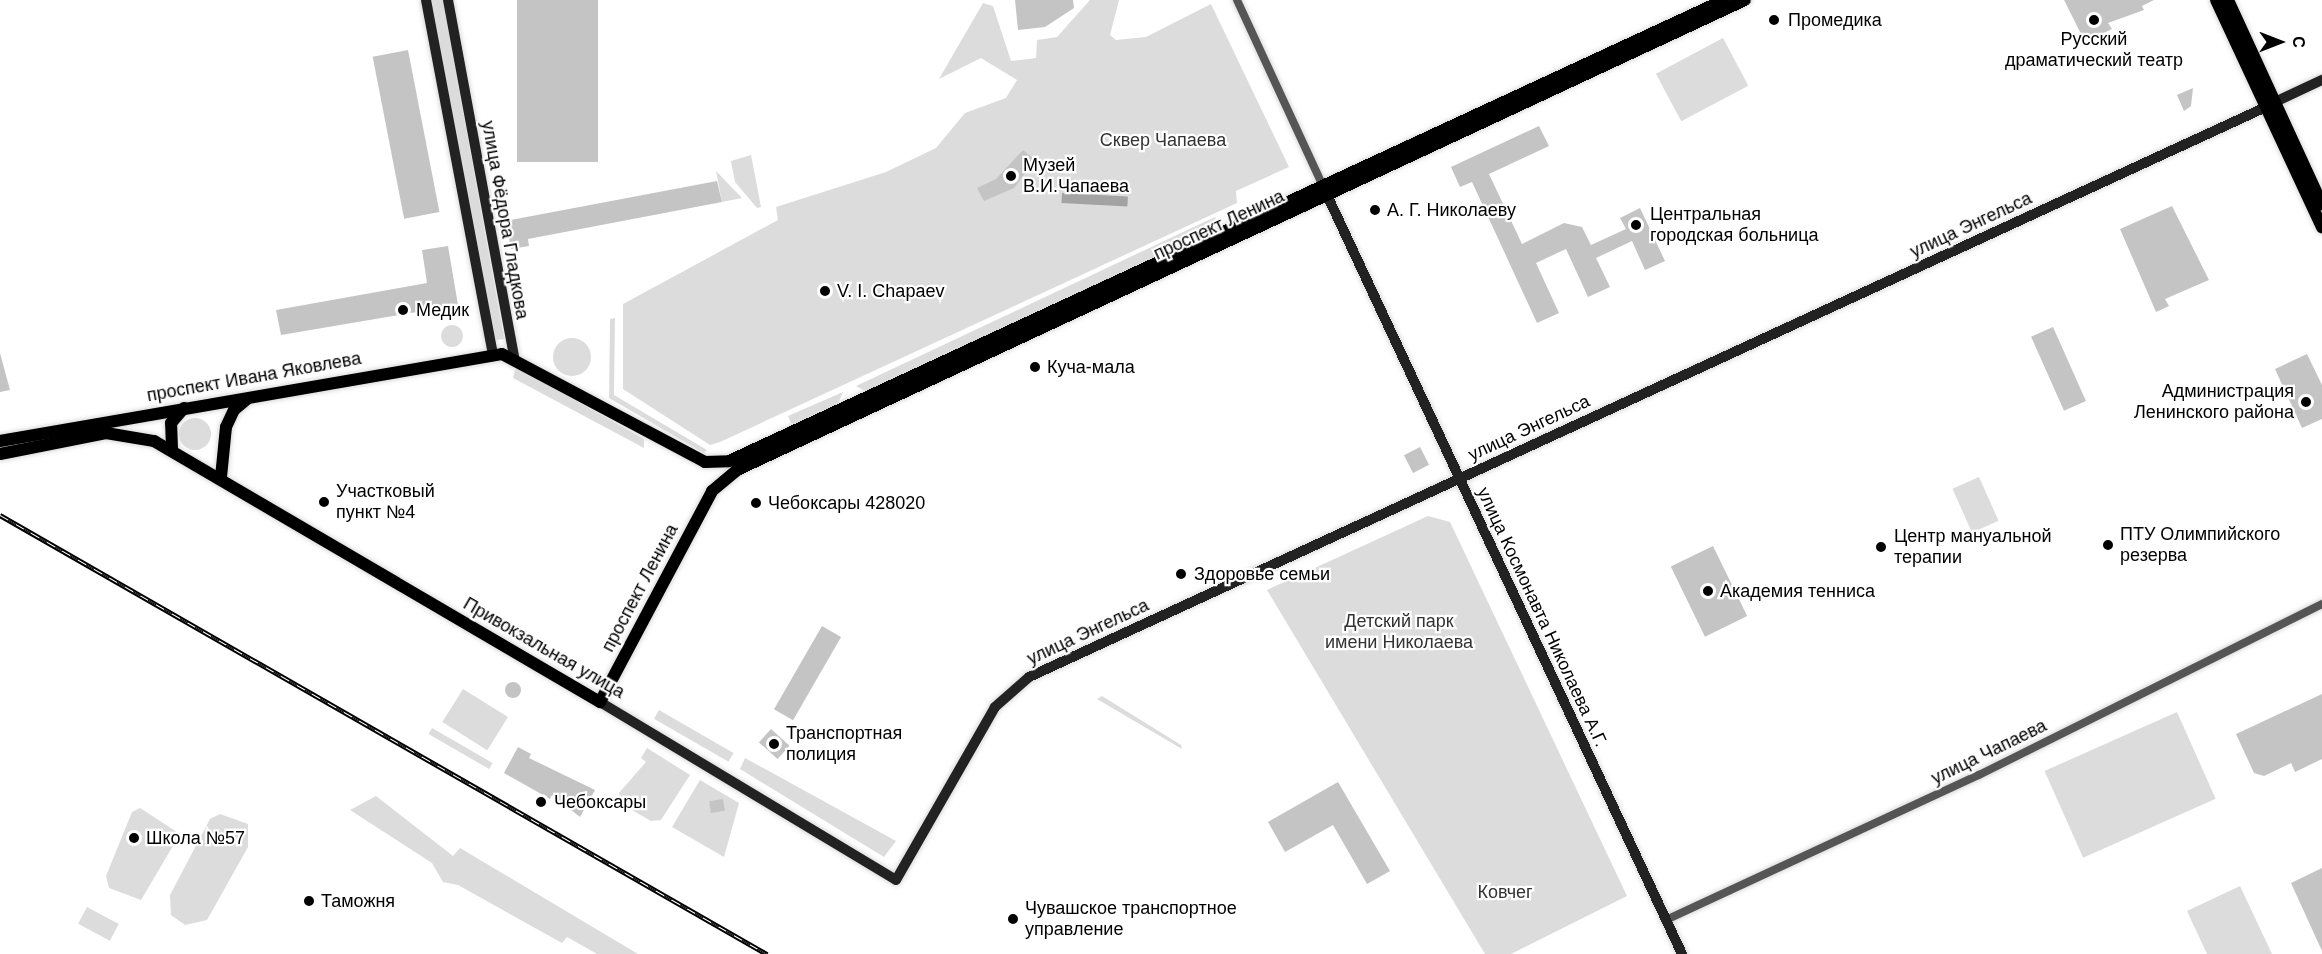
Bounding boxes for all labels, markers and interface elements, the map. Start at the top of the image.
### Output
place label: Промедика [1788,9,1882,31]
marker: Промедика [1765,11,1783,29]
north arrow [2250,12,2310,72]
marker: Русский драматический театр [2087,13,2101,27]
place label: Русский драматический театр [2005,29,2183,72]
text: С [2290,36,2307,48]
street label: улица Фёдора Гладкова [477,119,533,321]
park label: Сквер Чапаева [1100,129,1226,151]
place label: Музей В.И.Чапаева [1023,155,1129,198]
marker: Музей В.И.Чапаева [1004,169,1018,183]
street label: проспект Ленина [1150,185,1288,265]
street label: улица Энгельса [1907,187,2035,263]
place label: А. Г. Николаеву [1387,199,1516,221]
marker: А. Г. Николаеву [1368,203,1382,217]
place label: Центральная городская больница [1650,204,1818,246]
marker: Центральная городская больница [1627,216,1645,234]
place label: V. I. Chapaev [837,280,944,302]
marker: V. I. Chapaev [818,284,832,298]
place label: Медик [416,299,469,321]
marker: Медик [394,301,412,319]
street label: проспект Ивана Яковлева [145,348,363,406]
place label: Куча-мала [1047,356,1135,378]
marker: Куча-мала [1028,360,1042,374]
place label: Администрация Ленинского района [2134,381,2294,424]
street label: улица Энгельса [1465,390,1593,466]
marker: Администрация Ленинского района [2299,395,2313,409]
place label: Участковый пункт №4 [336,481,435,524]
street label: улица Космонавта Николаева А.Г. [1472,484,1612,750]
place label: Чебоксары 428020 [768,492,925,514]
marker: Участковый пункт №4 [317,495,331,509]
marker: Чебоксары 428020 [749,496,763,510]
street label: проспект Ленина [597,520,683,656]
place label: ПТУ Олимпийского резерва [2120,524,2280,566]
place label: Центр мануальной терапии [1894,526,2052,568]
marker: Центр мануальной терапии [1872,538,1890,556]
marker: ПТУ Олимпийского резерва [2101,538,2115,552]
place label: Здоровье семьи [1194,563,1330,585]
marker: Здоровье семьи [1172,565,1190,583]
place label: Академия тенниса [1720,580,1875,602]
marker: Академия тенниса [1701,584,1715,598]
street label: Привокзальная улица [459,593,629,703]
street label: улица Энгельса [1024,594,1152,670]
park label: Детский парк имени Николаева [1325,611,1473,654]
street label: улица Чапаева [1928,715,2050,789]
place label: Транспортная полиция [786,723,902,766]
marker: Транспортная полиция [767,737,781,751]
place label: Чебоксары [554,791,646,813]
marker: Чебоксары [532,793,550,811]
place label: Школа №57 [146,827,245,849]
marker: Школа №57 [127,831,141,845]
park label: Ковчег [1477,881,1533,903]
place label: Таможня [321,890,395,912]
marker: Таможня [302,894,316,908]
place label: Чувашское транспортное управление [1025,898,1237,940]
marker: Чувашское транспортное управление [1006,912,1020,926]

